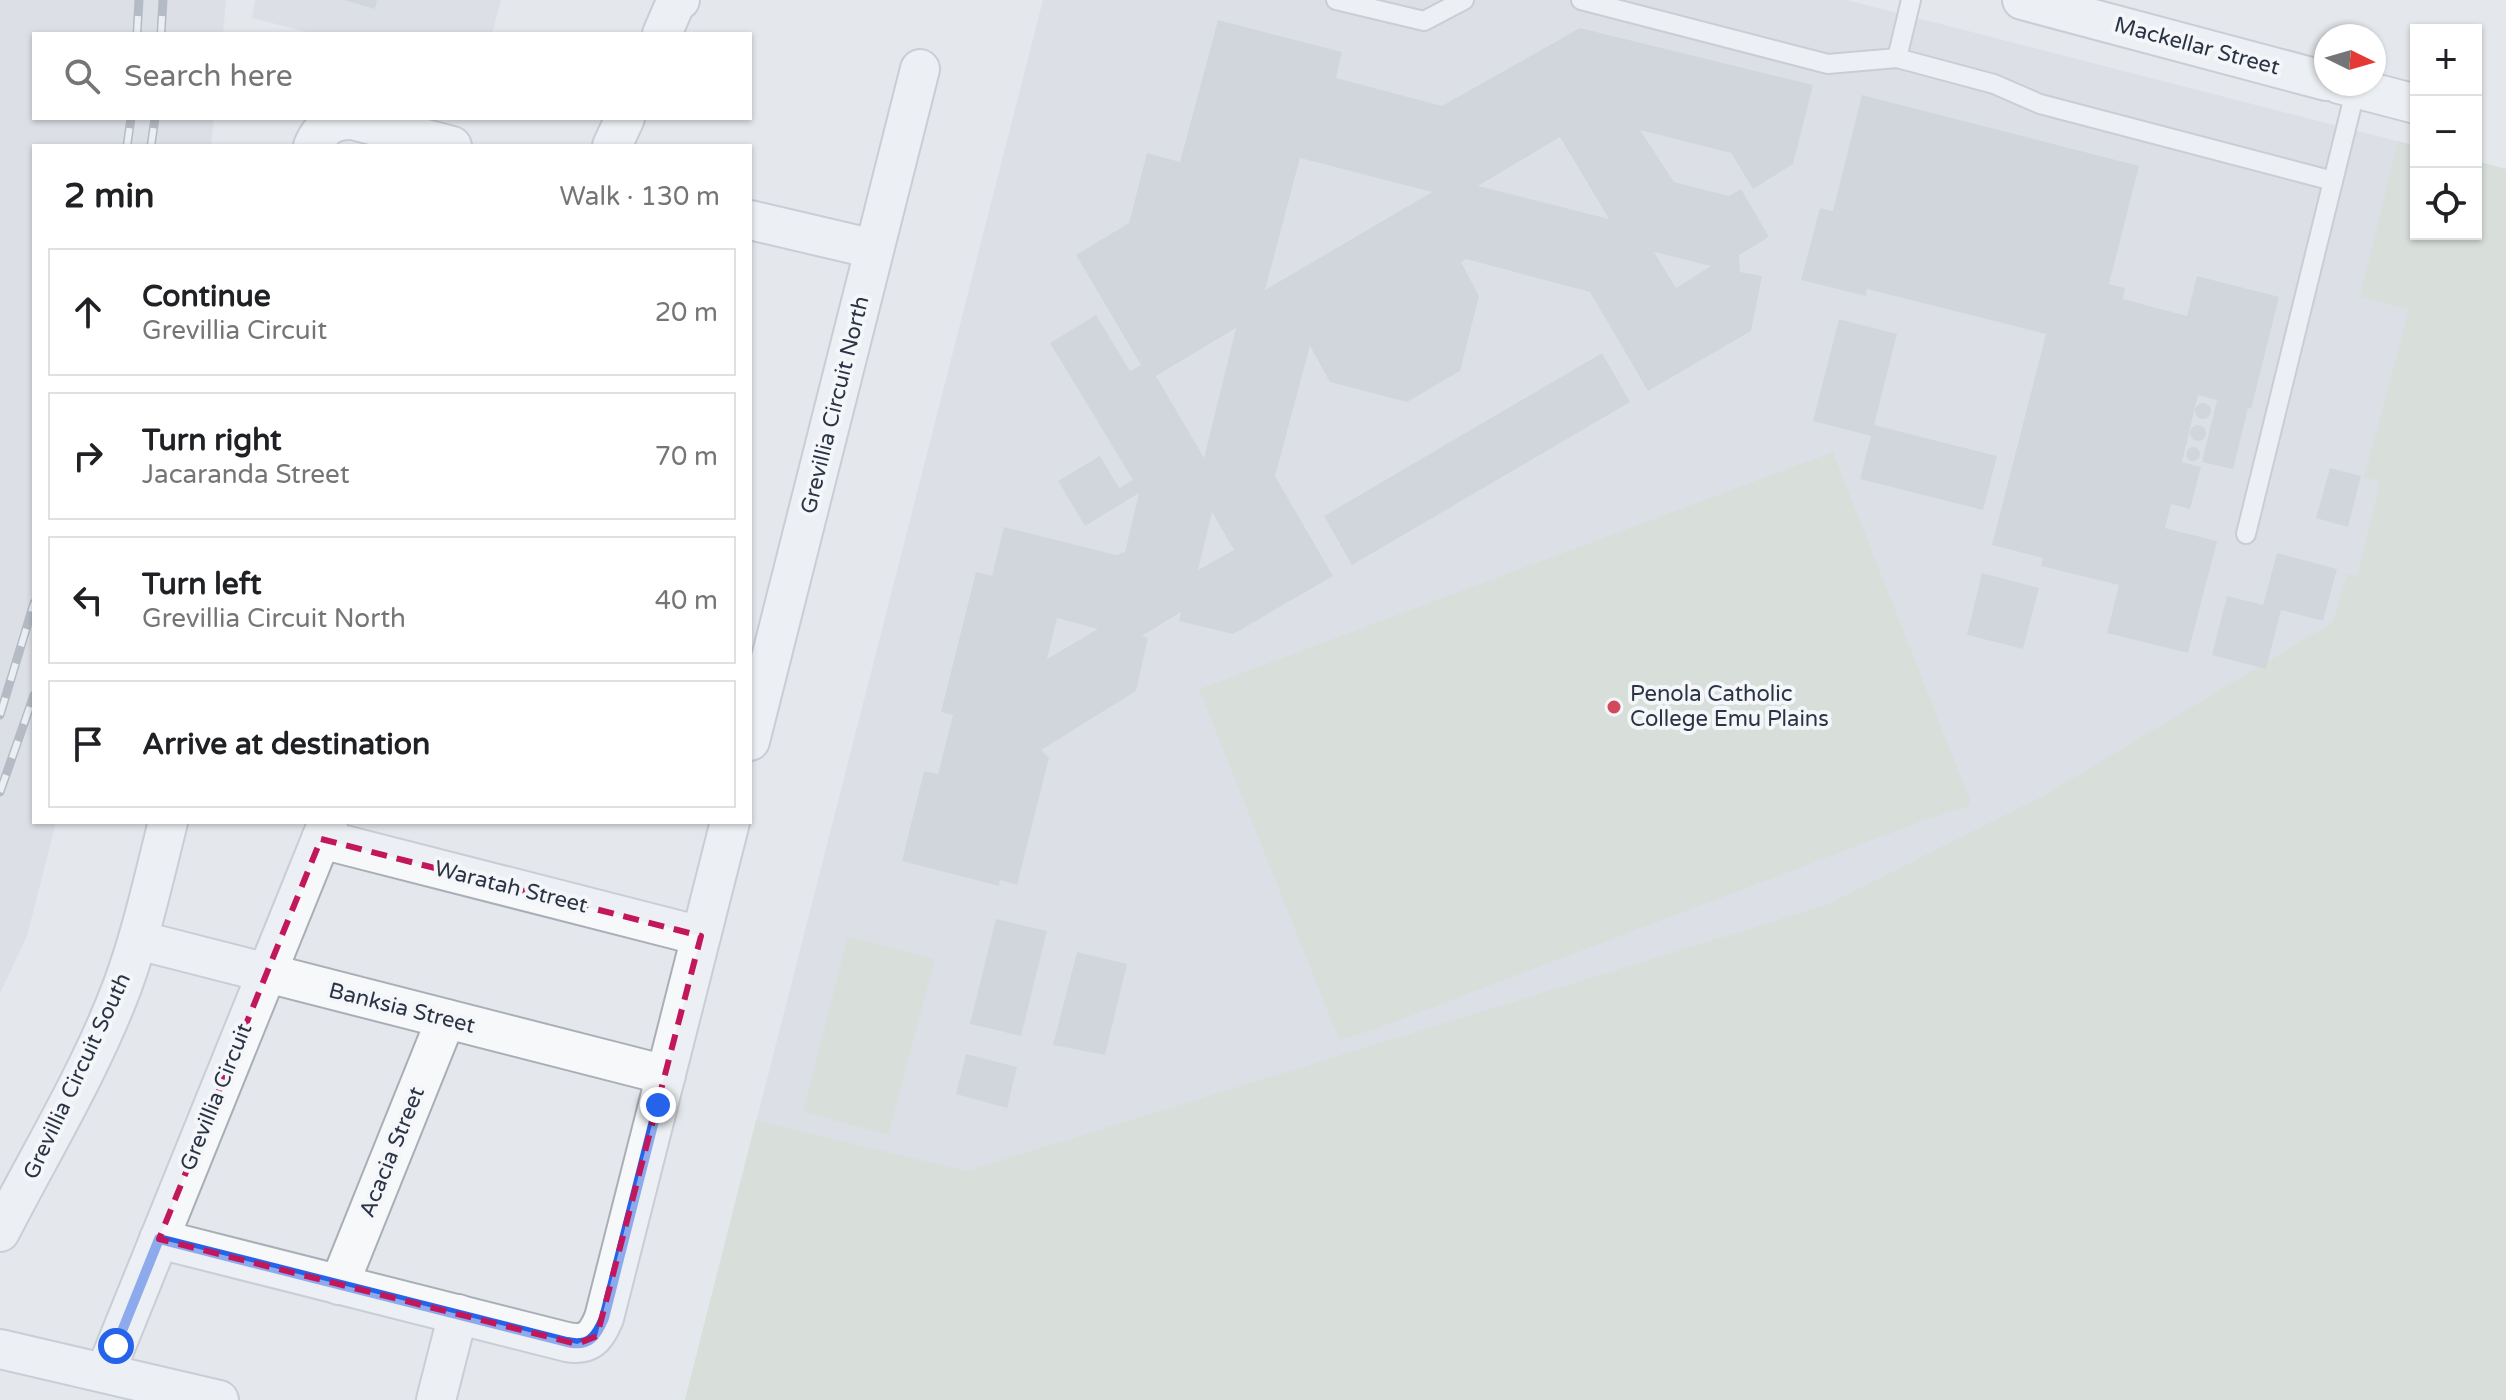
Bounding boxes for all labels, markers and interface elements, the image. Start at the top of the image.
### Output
street label: Mackellar Street [2112,11,2282,81]
north arrow [2314,24,2386,96]
map controls [2410,24,2482,240]
button: + [2410,24,2482,96]
search box [32,32,752,120]
icon: search [60,54,104,98]
text: Search here [124,58,293,95]
button: − [2410,96,2482,168]
button: locate [2410,168,2482,240]
text: 2 min [64,176,155,217]
text: Walk · 130 m [560,181,720,212]
text: Continue [142,278,271,315]
icon: ahead [66,290,110,334]
street label: Grevillia Circuit North [795,294,875,516]
text: 20 m [655,297,718,328]
text: Grevillia Circuit [142,315,327,346]
text: Turn right [142,422,282,459]
icon: right [66,434,110,478]
text: 70 m [655,441,718,472]
text: Jacaranda Street [142,459,350,490]
text: Turn left [142,566,261,603]
icon: left [66,578,110,622]
text: 40 m [655,585,718,616]
text: Grevillia Circuit North [142,603,406,634]
place label: Penola Catholic College Emu Plains [1630,681,1829,732]
marker: Penola Catholic College Emu Plains [1605,698,1623,716]
icon: arrive [66,722,110,766]
text: Arrive at destination [142,726,430,763]
street label: Waratah Street [432,855,590,919]
street label: Grevillia Circuit South [18,969,136,1183]
street label: Banksia Street [326,977,478,1039]
street label: Grevillia Circuit [175,1020,257,1174]
street label: Acacia Street [354,1083,430,1221]
route end [640,1087,676,1123]
route start [98,1328,134,1364]

